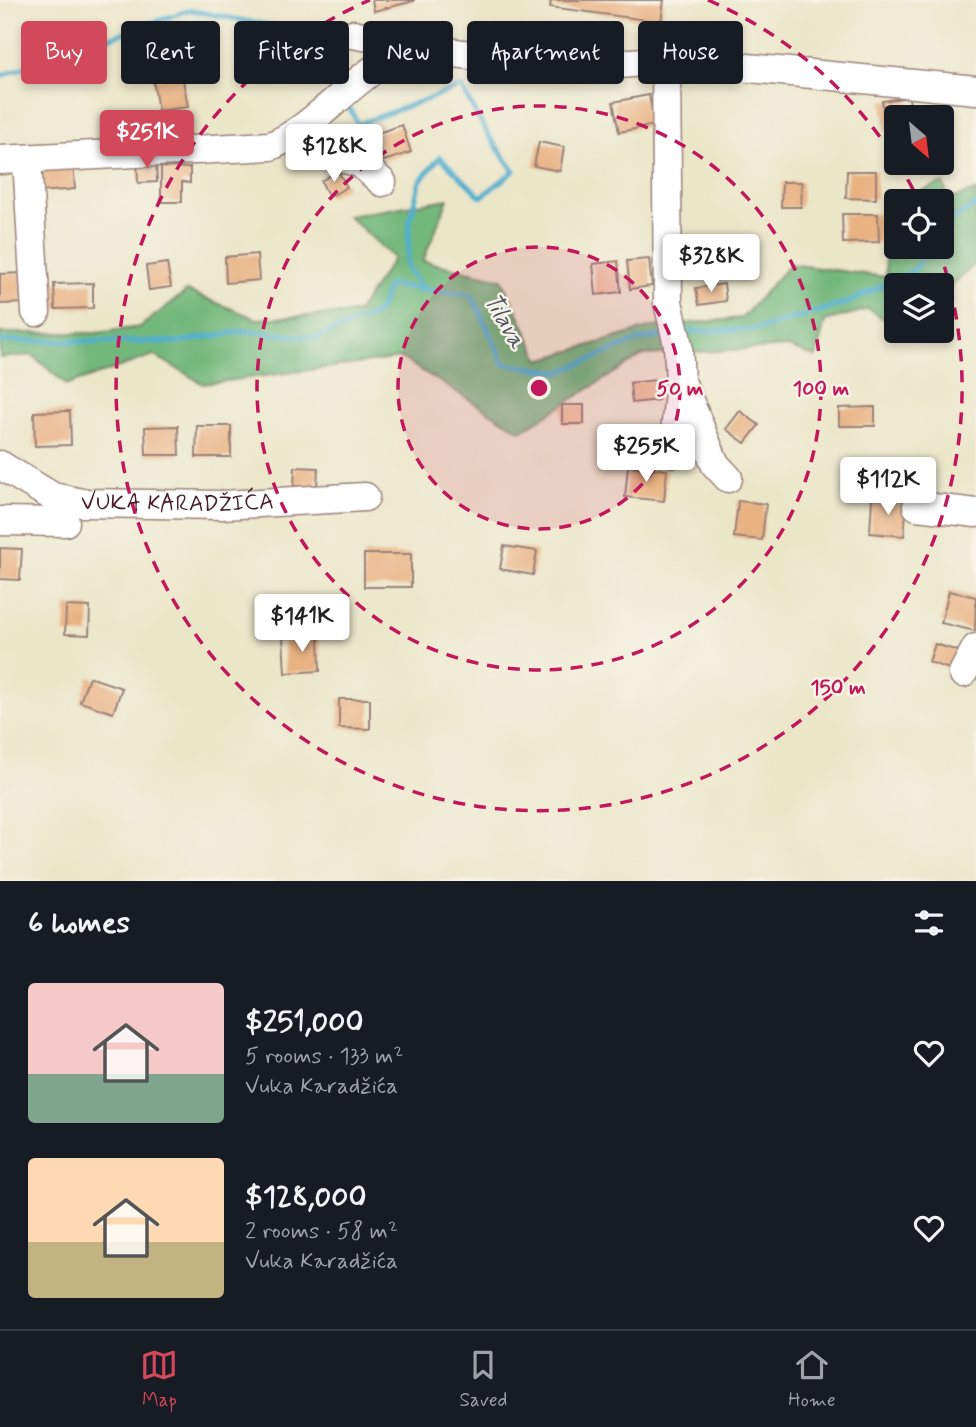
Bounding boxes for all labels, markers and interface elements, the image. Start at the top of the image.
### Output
chip: Buy [21,21,107,84]
chip: Rent [121,21,220,84]
chip: Filters [234,21,349,84]
chip: New [363,21,453,84]
chip: Apartment [467,21,624,84]
chip: House [638,21,743,84]
north arrow [884,105,954,175]
map controls [884,105,954,343]
pin: $251K [98,110,196,170]
text: $251K [116,118,178,148]
pin: $128K [285,124,383,184]
text: $128K [302,132,366,162]
button: locate [884,189,954,259]
pin: $328K [662,234,760,294]
text: $328K [679,242,743,272]
button: layers [884,273,954,343]
water label: Tilava [476,288,533,356]
text: 50 m [657,375,704,403]
text: 100 m [793,375,849,403]
centre of rings [527,376,551,400]
pin: $255K [597,424,695,484]
text: $255K [613,432,679,462]
pin: $112K [839,458,937,517]
text: $112K [856,465,920,495]
street label: VUKA KARADŽIĆA [81,487,275,520]
pin: $141K [253,594,351,654]
text: $141K [271,602,333,632]
text: 150 m [810,674,866,702]
text: 6 homes [28,904,130,943]
icon: filters [910,904,948,942]
text: $251,000 [245,1003,363,1042]
icon: home [84,1011,168,1095]
icon: heart [910,1034,948,1072]
text: 5 rooms · 133 m² [245,1042,404,1072]
text: Vuka Karadžića [245,1072,398,1102]
text: $128,000 [245,1178,367,1217]
icon: home [84,1186,168,1270]
icon: heart [910,1209,948,1247]
text: 2 rooms · 58 m² [245,1217,398,1247]
text: Vuka Karadžića [245,1247,398,1277]
tab: Map [140,1346,178,1413]
tab: Saved [459,1346,507,1413]
tab: Home [788,1346,836,1413]

